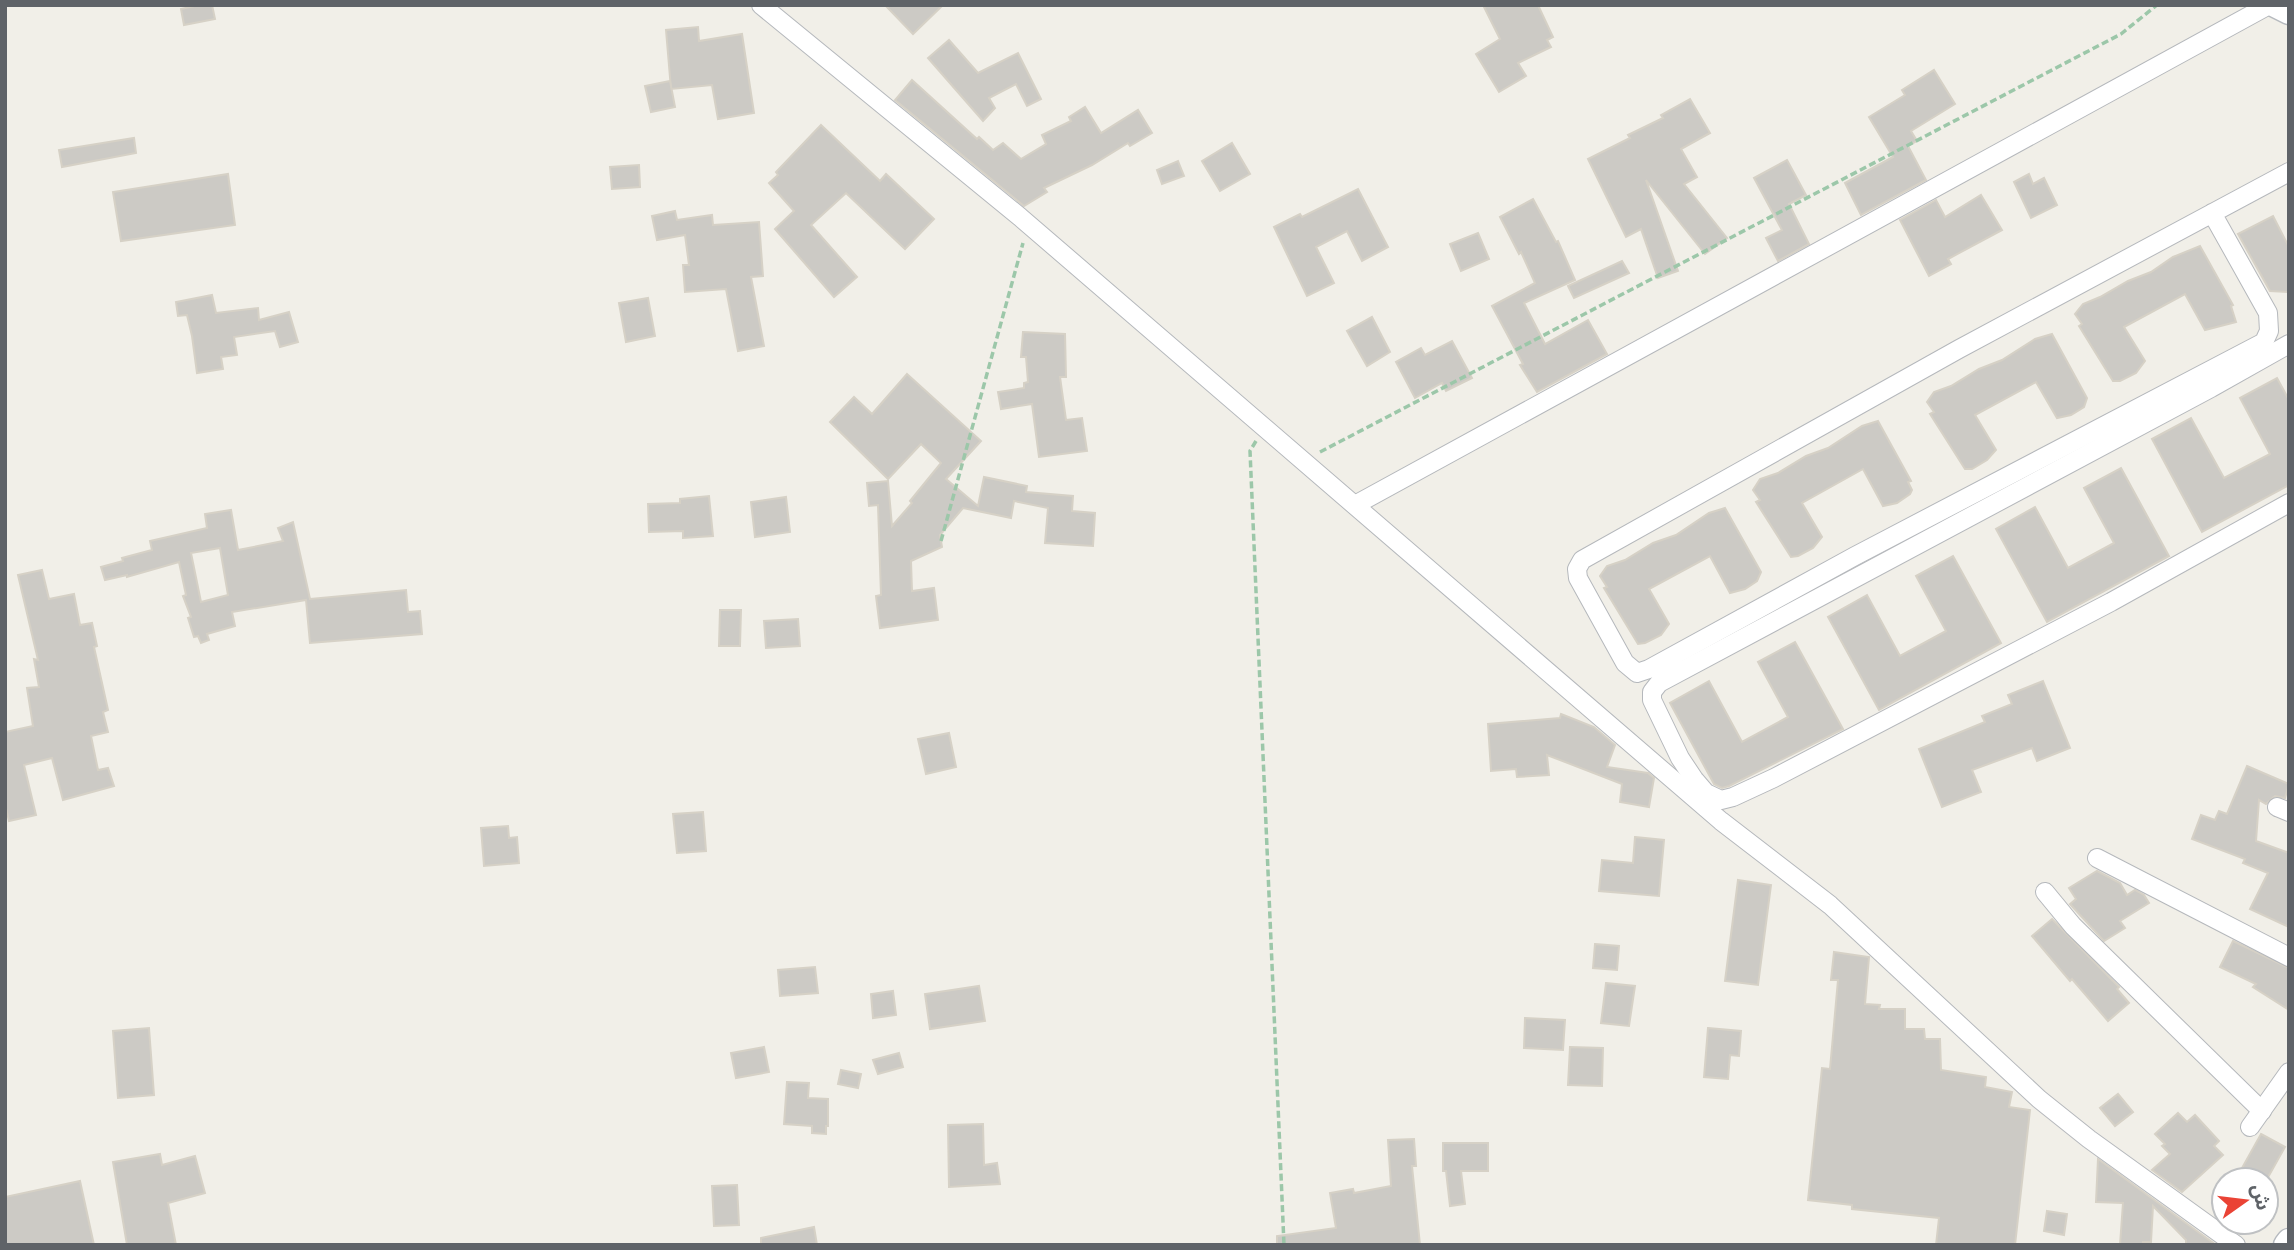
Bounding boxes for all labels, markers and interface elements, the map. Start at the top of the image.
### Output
north arrow [2210,1166,2280,1236]
text: ش [2245,1182,2274,1213]

